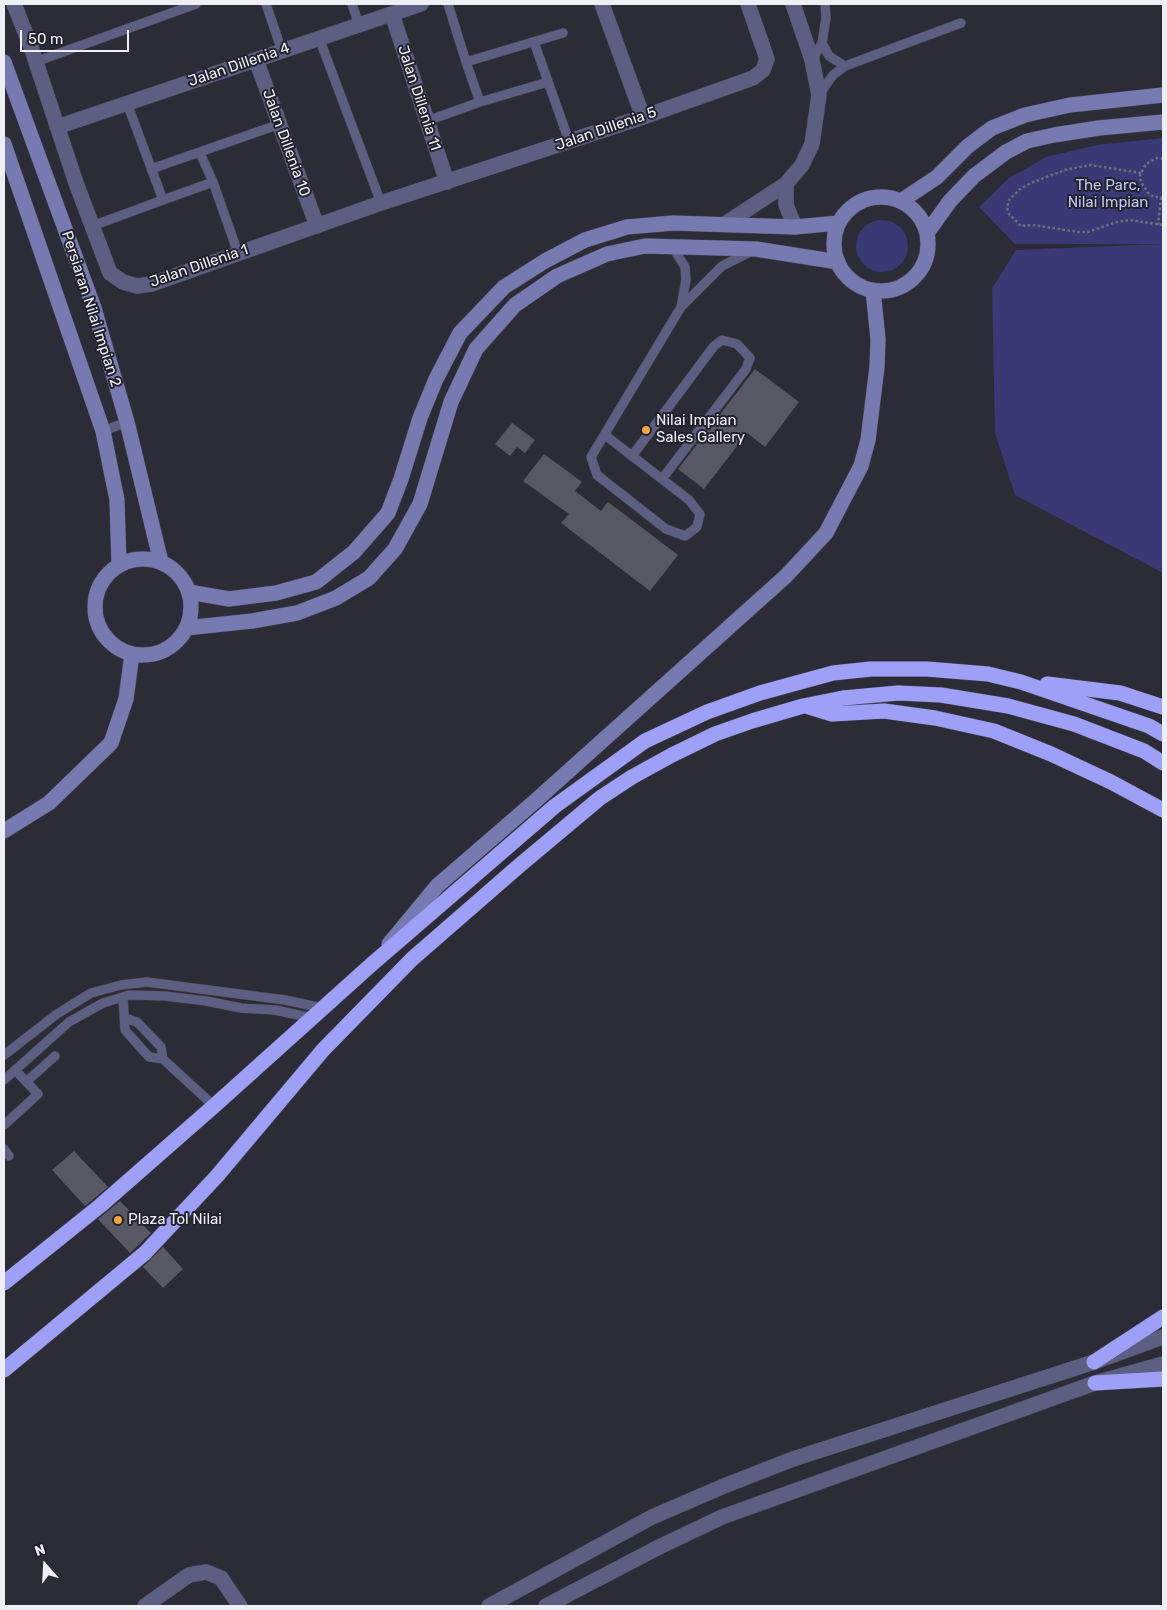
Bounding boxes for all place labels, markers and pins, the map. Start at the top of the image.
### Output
place label: Nilai Impian Sales Gallery [656,412,745,447]
marker: Nilai Impian Sales Gallery [640,424,652,436]
place label: Plaza Tol Nilai [128,1211,222,1229]
marker: Plaza Tol Nilai [112,1214,124,1226]

